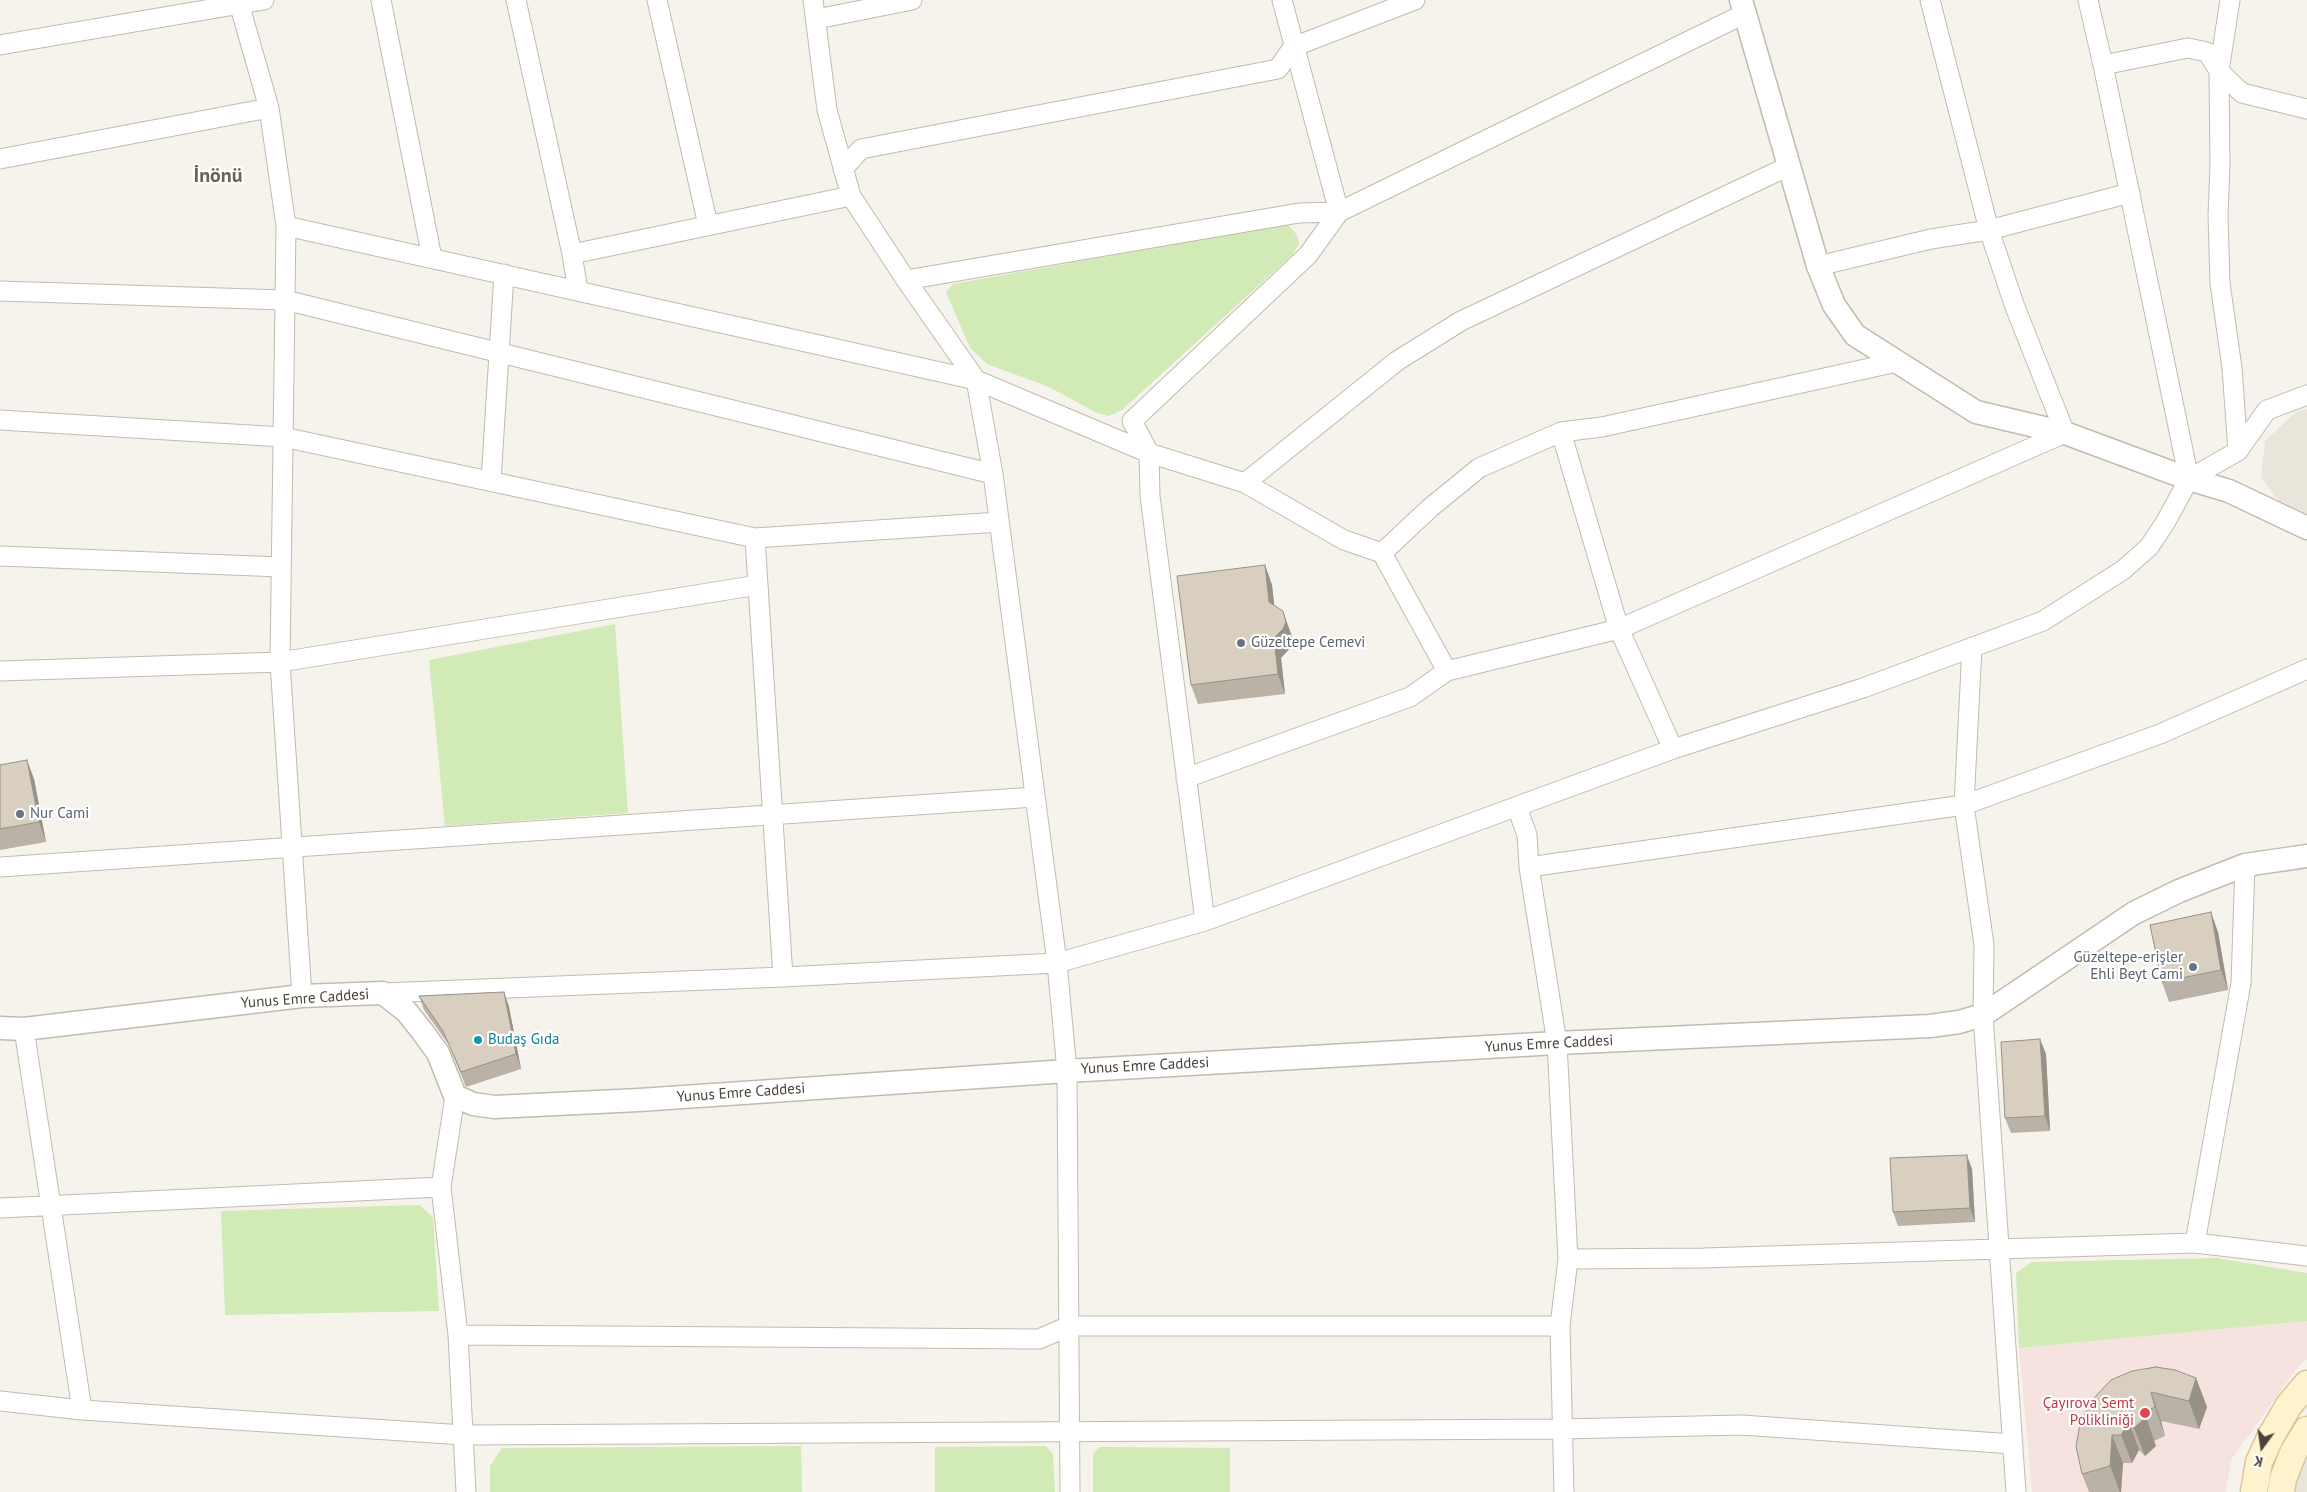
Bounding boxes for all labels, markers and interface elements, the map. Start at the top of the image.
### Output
district label: İnönü [194,164,242,188]
place label: Güzeltepe Cemevi [1251,634,1365,652]
marker: Güzeltepe Cemevi [1235,637,1247,649]
place label: Nur Cami [30,805,89,823]
marker: Nur Cami [14,808,26,820]
place label: Güzeltepe-erişler Ehli Beyt Cami [2073,949,2183,984]
marker: Güzeltepe-erişler Ehli Beyt Cami [2187,961,2199,973]
street label: Yunus Emre Caddesi [240,986,370,1012]
place label: Budaş Gıda [488,1031,559,1049]
street label: Yunus Emre Caddesi [1484,1032,1614,1056]
marker: Budaş Gıda [472,1034,484,1046]
street label: Yunus Emre Caddesi [1080,1054,1210,1078]
street label: Yunus Emre Caddesi [676,1080,806,1106]
place label: Çayırova Semt Polikliniği [2043,1395,2134,1430]
marker: Çayırova Semt Polikliniği [2138,1406,2152,1420]
north arrow [2237,1422,2287,1472]
text: K [2252,1452,2265,1471]

